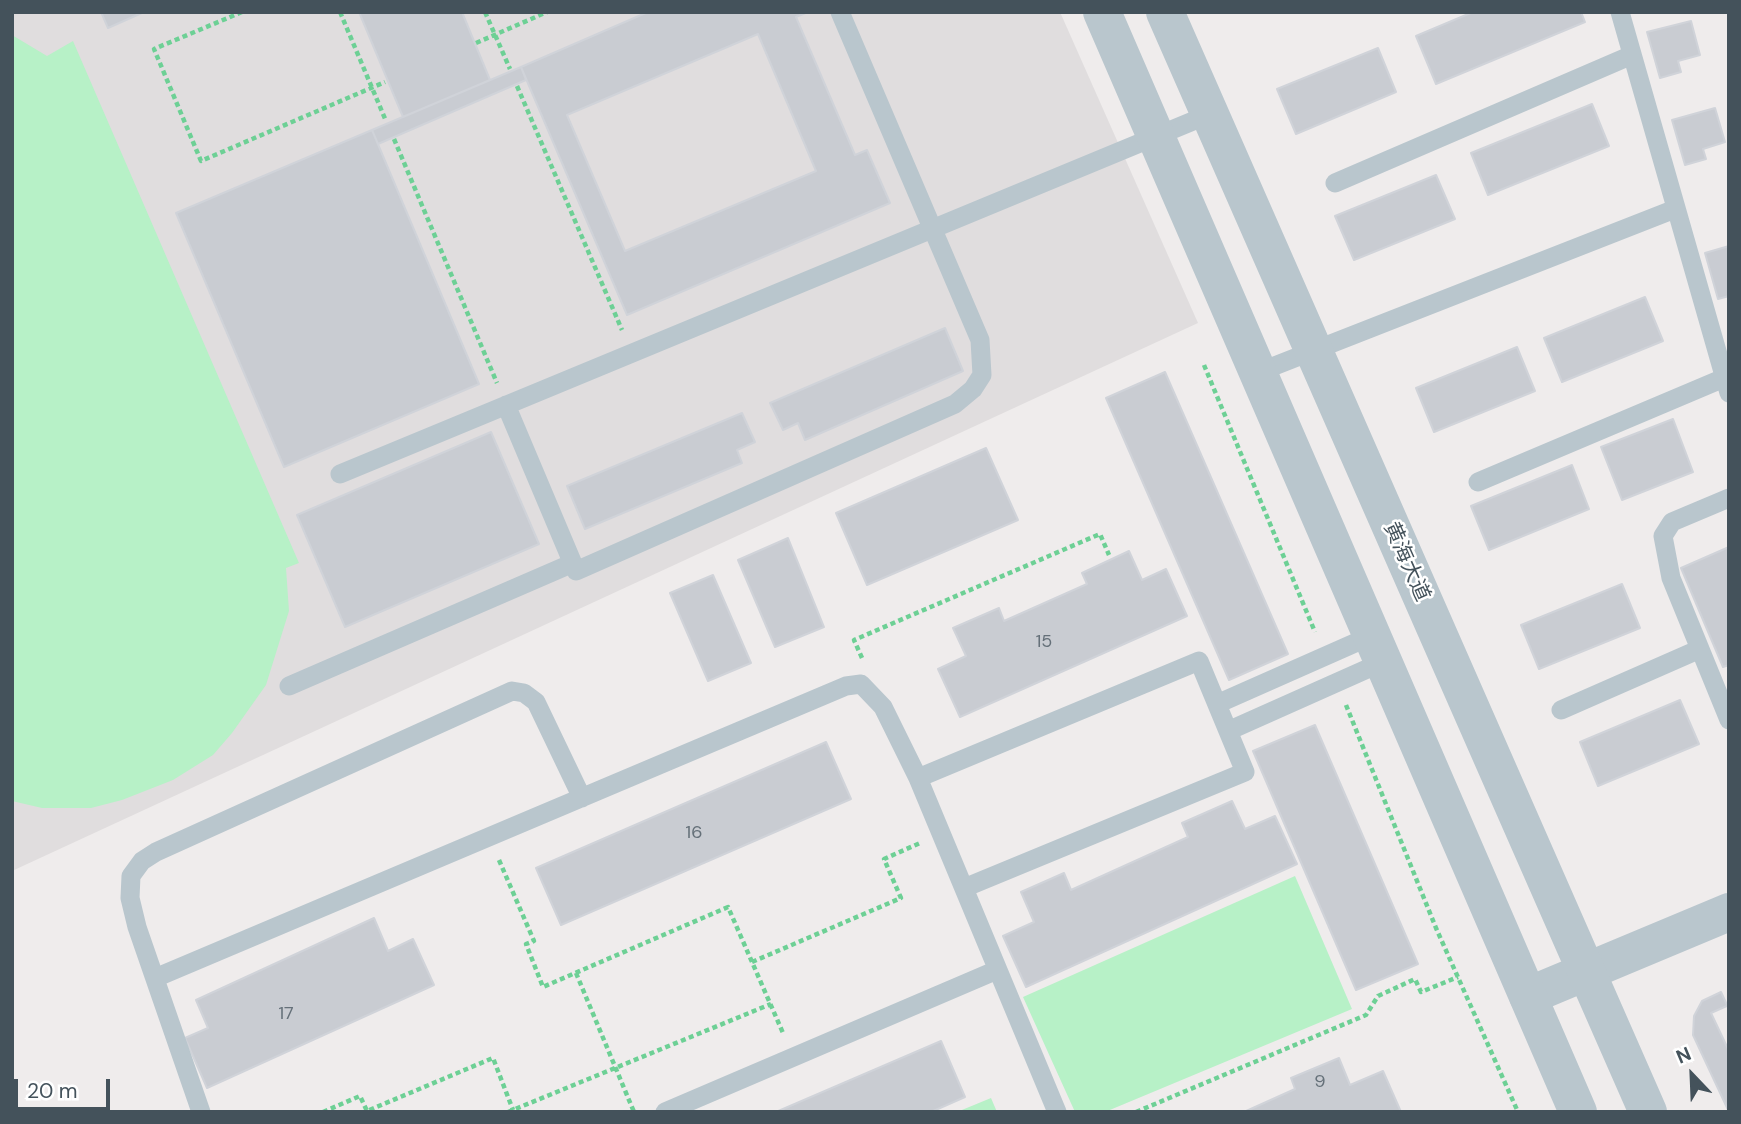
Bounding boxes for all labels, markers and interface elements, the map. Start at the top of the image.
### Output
street label: 黄海大道 [1377,519,1435,605]
house number: 15 [1036,631,1052,653]
house number: 16 [686,822,702,844]
house number: 17 [278,1003,294,1025]
north arrow [1657,1040,1727,1110]
text: N [1672,1041,1695,1069]
scale bar [18,1064,114,1108]
house number: 9 [1314,1071,1326,1093]
text: 20 m [27,1077,78,1105]

